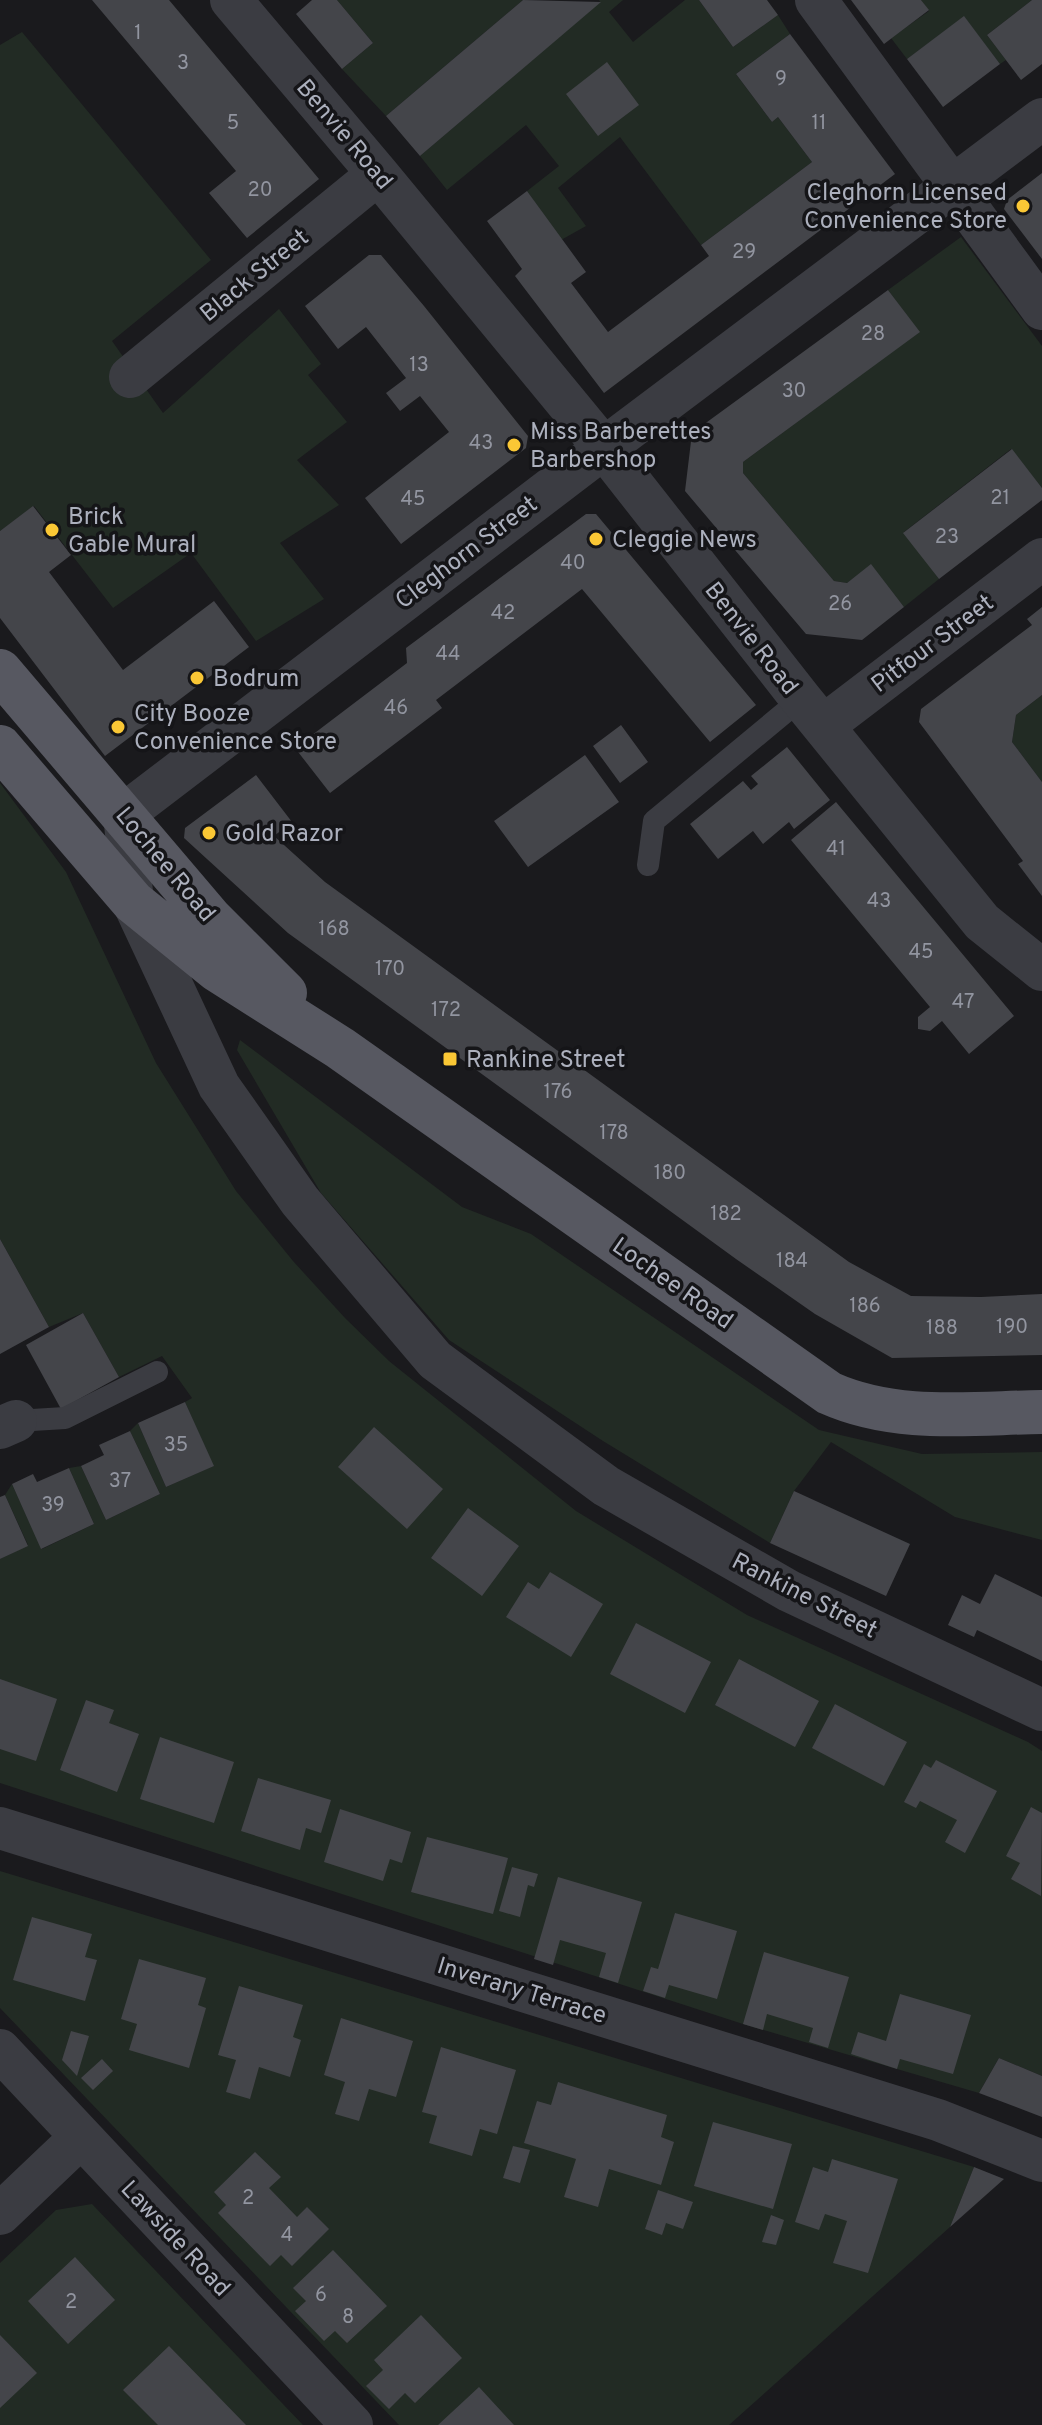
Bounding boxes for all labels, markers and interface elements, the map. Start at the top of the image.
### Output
house number: 1 [134,21,142,47]
house number: 3 [177,51,189,77]
house number: 9 [775,67,787,93]
street label: Benvie Road [289,74,398,197]
house number: 5 [227,111,239,137]
house number: 11 [812,111,826,137]
house number: 20 [247,178,273,204]
place label: Cleghorn Licensed Convenience Store [804,179,1007,237]
marker: Cleghorn Licensed Convenience Store [1014,197,1032,215]
street label: Black Street [195,224,316,330]
house number: 29 [732,240,756,266]
house number: 28 [861,322,885,348]
house number: 13 [409,353,429,379]
house number: 30 [782,379,806,405]
place label: Miss Barberettes Barbershop [530,418,712,476]
house number: 43 [469,431,493,457]
marker: Miss Barberettes Barbershop [505,436,523,454]
house number: 21 [990,486,1010,512]
house number: 45 [401,487,425,513]
street label: Cleghorn Street [390,490,544,617]
place label: Brick Gable Mural [68,503,196,561]
marker: Brick Gable Mural [43,521,61,539]
house number: 23 [935,525,959,551]
place label: Cleggie News [612,526,757,556]
marker: Cleggie News [587,530,605,548]
house number: 40 [560,551,586,577]
street label: Benvie Road [697,577,804,702]
street label: Pitfour Street [866,589,1000,700]
house number: 26 [828,592,852,618]
house number: 42 [491,601,515,627]
house number: 44 [436,642,460,668]
place label: Bodrum [213,665,299,695]
marker: Bodrum [188,669,206,687]
house number: 46 [384,696,408,722]
place label: City Booze Convenience Store [134,700,337,758]
marker: City Booze Convenience Store [109,718,127,736]
street label: Lochee Road [108,802,221,929]
place label: Gold Razor [225,820,343,850]
marker: Gold Razor [200,824,218,842]
house number: 41 [826,837,846,863]
house number: 43 [867,889,891,915]
house number: 168 [318,917,350,943]
house number: 45 [909,940,933,966]
house number: 170 [375,957,405,983]
house number: 47 [952,990,974,1016]
house number: 172 [431,998,461,1024]
place label: Rankine Street [466,1046,626,1076]
marker: Rankine Street [441,1050,459,1068]
house number: 176 [544,1080,572,1106]
house number: 178 [599,1121,629,1147]
house number: 180 [654,1161,686,1187]
house number: 182 [710,1202,742,1228]
street label: Lochee Road [606,1232,738,1337]
house number: 184 [776,1249,808,1275]
house number: 186 [849,1294,881,1320]
house number: 190 [996,1315,1028,1341]
house number: 188 [926,1316,958,1342]
house number: 35 [164,1433,188,1459]
house number: 37 [109,1469,131,1495]
house number: 39 [41,1493,65,1519]
street label: Rankine Street [726,1547,882,1646]
street label: Inverary Terrace [433,1952,610,2032]
street label: Lawside Road [113,2175,236,2304]
house number: 2 [242,2186,254,2212]
house number: 4 [281,2223,293,2249]
house number: 6 [315,2283,327,2309]
house number: 2 [65,2290,77,2316]
house number: 8 [342,2305,354,2331]

